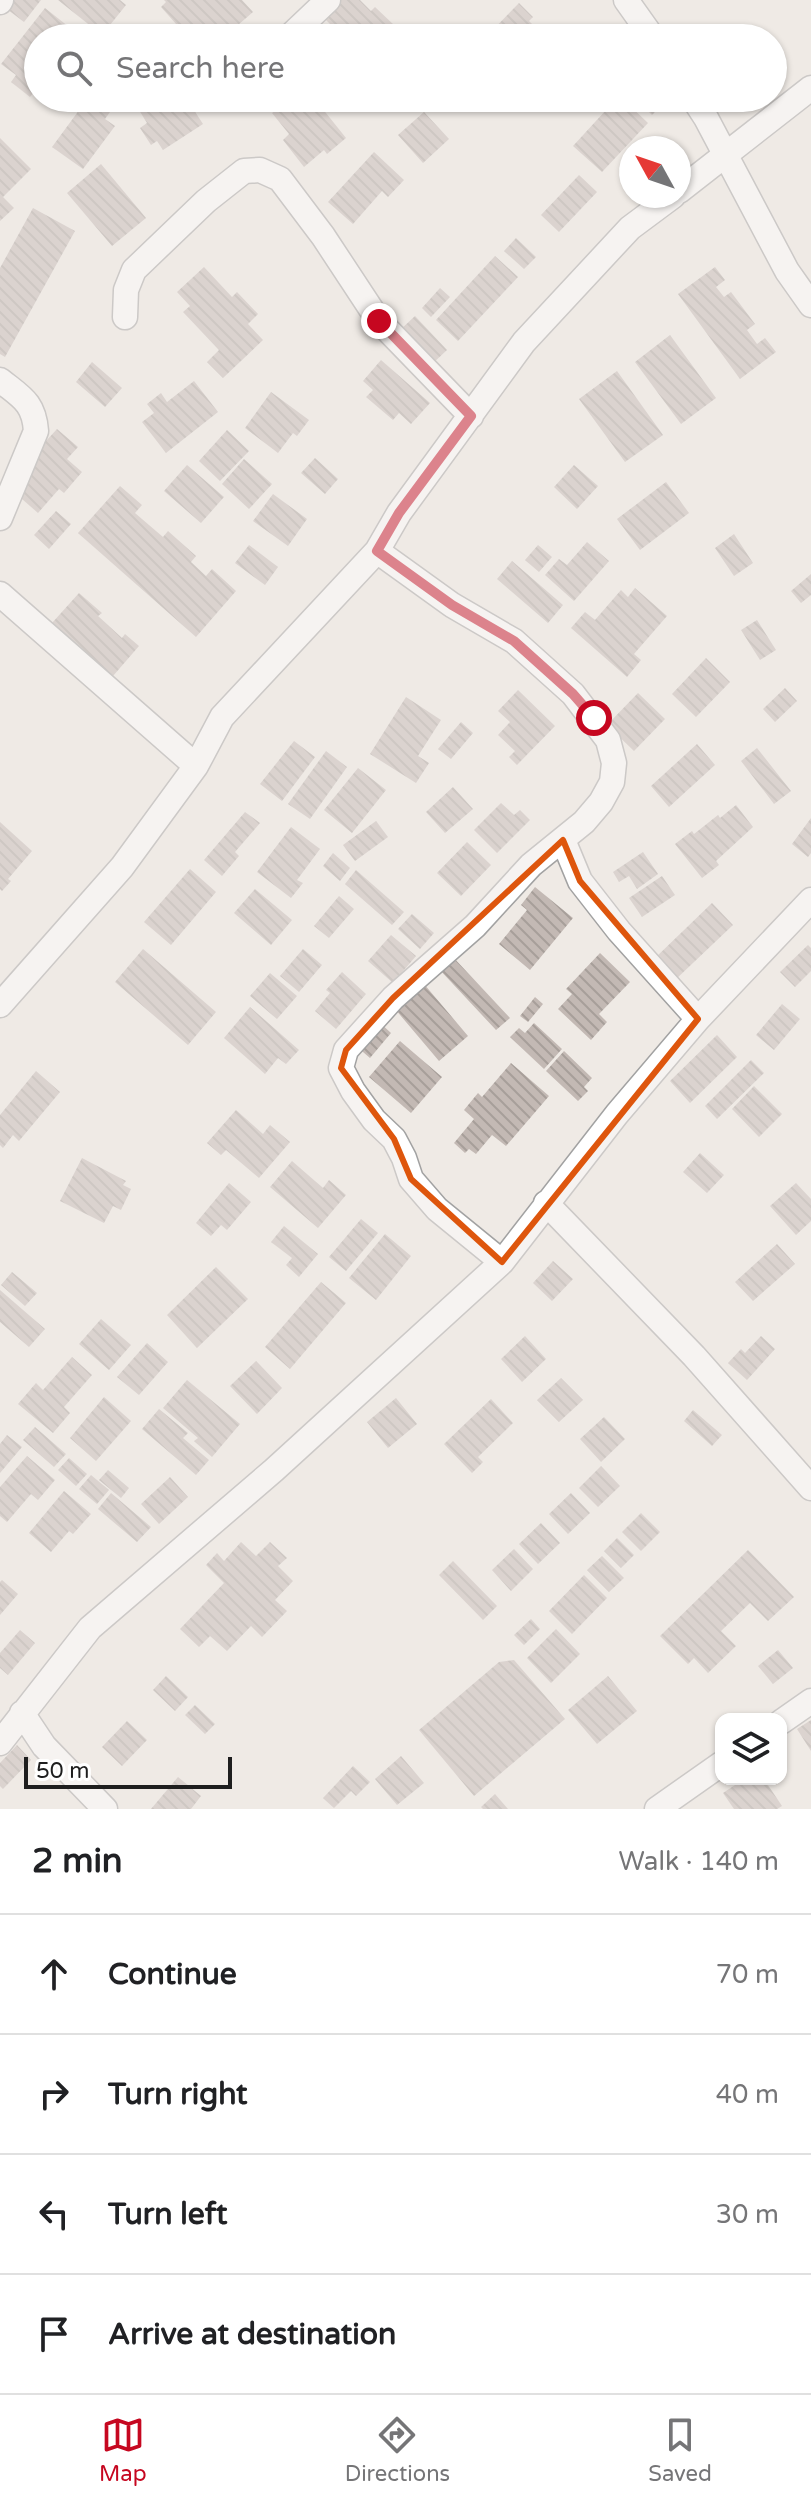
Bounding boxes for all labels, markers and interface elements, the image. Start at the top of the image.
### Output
search box [24,24,787,112]
icon: search [52,46,96,90]
text: Search here [116,50,285,87]
north arrow [619,136,691,208]
route end [361,303,397,339]
route start [576,700,612,736]
map controls [715,1713,787,1785]
button: layers [715,1713,787,1785]
scale bar [24,1753,232,1789]
text: 50 m [36,1758,90,1784]
text: 2 min [32,1841,123,1882]
text: Walk · 140 m [619,1846,779,1877]
icon: ahead [32,1952,76,1996]
text: Continue [108,1956,237,1993]
text: 70 m [716,1959,779,1990]
icon: right [32,2072,76,2116]
text: Turn right [108,2076,248,2113]
text: 40 m [716,2079,779,2110]
icon: left [32,2192,76,2236]
text: Turn left [108,2196,227,2233]
text: 30 m [716,2199,779,2230]
icon: arrive [32,2312,76,2356]
text: Arrive at destination [108,2316,396,2353]
tab: Map [99,2413,147,2487]
tab: Directions [345,2413,450,2487]
tab: Saved [648,2413,712,2487]

